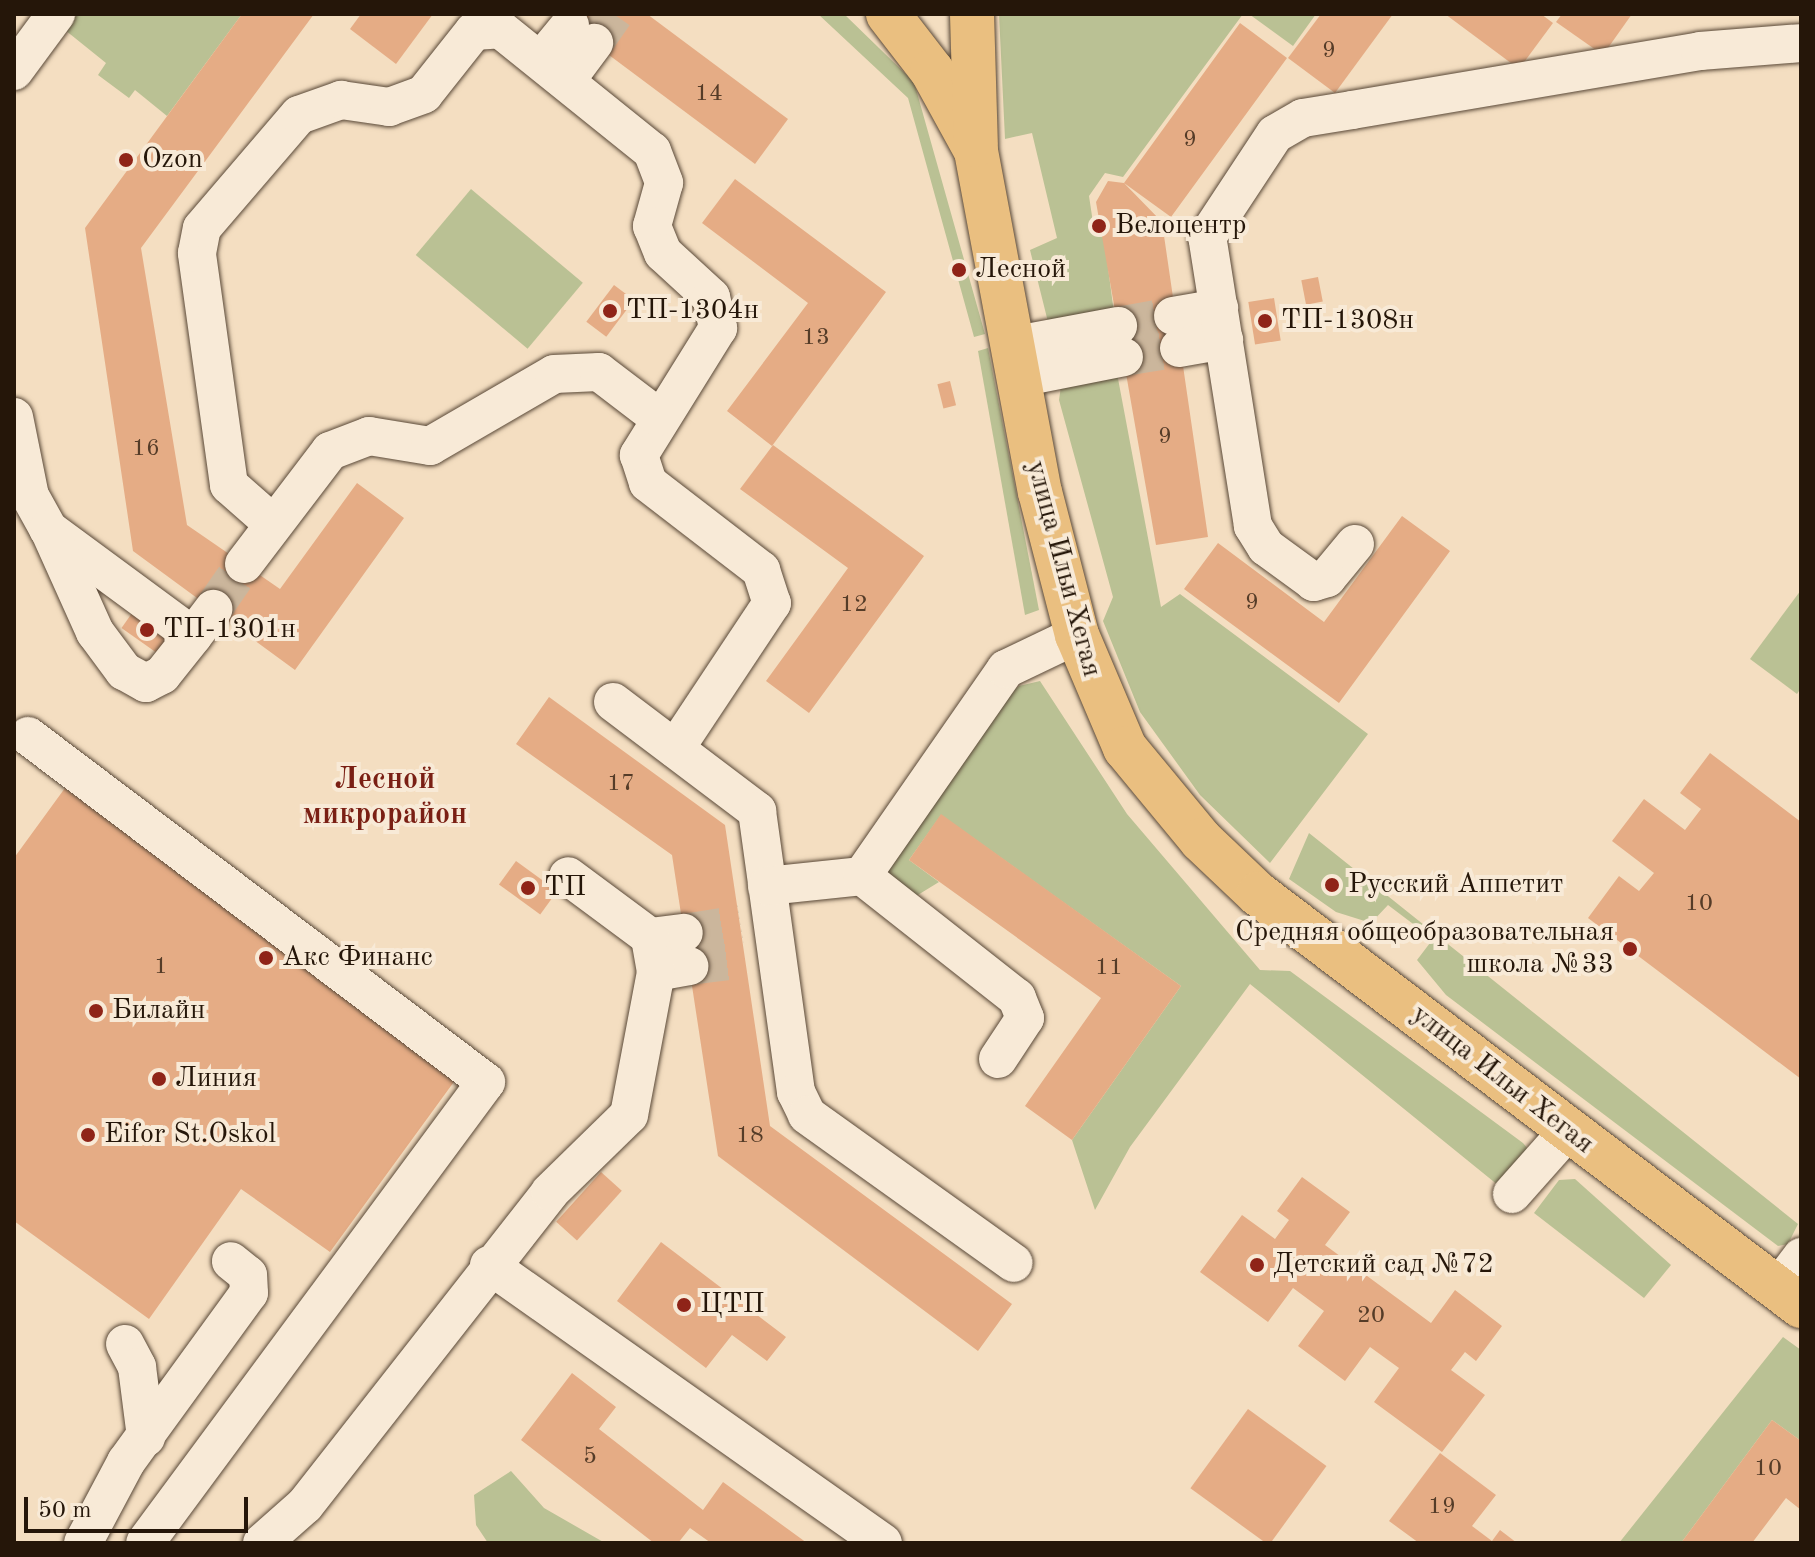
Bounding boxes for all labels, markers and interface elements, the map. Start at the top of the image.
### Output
house number: 9 [1322,38,1336,66]
house number: 14 [695,81,723,109]
house number: 9 [1183,127,1197,155]
place label: Ozon [142,143,203,177]
marker: Ozon [117,151,135,169]
place label: Велоцентр [1115,209,1246,243]
marker: Велоцентр [1090,217,1108,235]
place label: Лесной [975,253,1066,287]
marker: Лесной [950,261,968,279]
place label: ТП-1304н [626,294,759,328]
marker: ТП-1304н [601,302,619,320]
place label: ТП-1308н [1281,304,1414,338]
marker: ТП-1308н [1256,312,1274,330]
house number: 13 [802,325,830,353]
house number: 9 [1158,424,1172,452]
house number: 16 [132,436,160,464]
street label: улица Ильи Хегая [1018,457,1108,681]
house number: 9 [1245,590,1259,618]
house number: 12 [840,592,868,620]
place label: ТП-1301н [163,613,296,647]
marker: ТП-1301н [138,621,156,639]
district label: Лесной микрорайон [303,762,467,832]
house number: 17 [607,771,635,799]
place label: Русский Аппетит [1348,868,1563,902]
place label: ТП [544,871,586,905]
marker: Русский Аппетит [1323,876,1341,894]
marker: ТП [519,879,537,897]
house number: 10 [1685,891,1713,919]
place label: Средняя общеобразовательная школа №33 [1235,916,1614,982]
marker: Средняя общеобразовательная школа №33 [1621,940,1639,958]
place label: Акс Финанс [282,941,433,975]
marker: Акс Финанс [257,949,275,967]
house number: 1 [154,954,168,982]
house number: 11 [1095,955,1123,983]
place label: Билайн [112,994,205,1028]
street label: улица Ильи Хегая [1404,998,1600,1162]
marker: Билайн [87,1002,105,1020]
place label: Линия [175,1062,257,1096]
marker: Линия [150,1070,168,1088]
place label: Eifor St.Oskol [104,1118,276,1152]
house number: 18 [736,1123,764,1151]
marker: Eifor St.Oskol [79,1126,97,1144]
place label: Детский сад №72 [1273,1248,1494,1282]
marker: Детский сад №72 [1248,1256,1266,1274]
place label: ЦТП [700,1288,764,1322]
marker: ЦТП [675,1296,693,1314]
house number: 20 [1357,1303,1385,1331]
house number: 5 [583,1444,597,1472]
house number: 10 [1754,1456,1782,1484]
scale bar [28,1481,252,1531]
house number: 19 [1428,1494,1456,1522]
text: 50 m [38,1499,92,1523]

